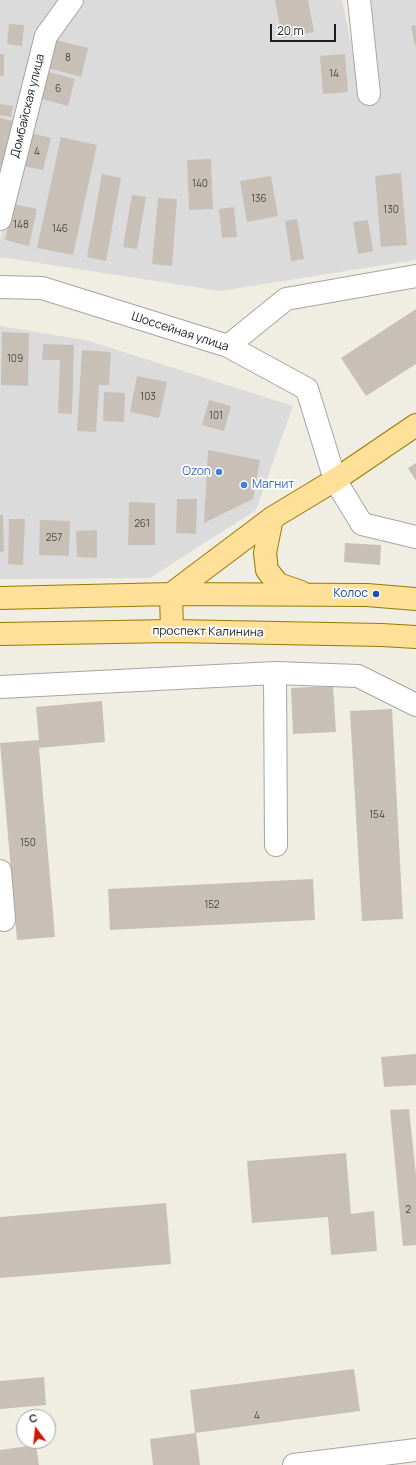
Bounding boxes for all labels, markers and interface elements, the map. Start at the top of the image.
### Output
scale bar [272,16,338,42]
text: 20 m [277,22,304,39]
street label: Домбайская улица [8,52,48,160]
house number: 8 [65,52,71,64]
house number: 14 [329,68,339,80]
house number: 6 [55,83,61,95]
house number: 4 [34,146,40,158]
house number: 140 [192,178,208,190]
house number: 136 [251,193,267,205]
house number: 130 [383,204,399,216]
house number: 148 [13,219,29,231]
house number: 146 [52,223,68,235]
street label: Шоссейная улица [129,309,231,355]
house number: 109 [7,353,23,365]
house number: 103 [140,391,156,403]
house number: 101 [209,410,223,422]
place label: Ozon [182,465,211,479]
marker: Ozon [214,467,224,477]
place label: Магнит [252,478,294,492]
marker: Магнит [239,480,249,490]
house number: 261 [134,518,150,530]
house number: 257 [46,532,62,544]
place label: Колос [334,587,368,601]
marker: Колос [371,589,381,599]
street label: проспект Калинина [152,624,264,640]
house number: 154 [369,809,385,821]
house number: 150 [20,837,36,849]
house number: 152 [204,899,220,911]
house number: 2 [405,1204,411,1216]
north arrow [16,1409,56,1449]
text: С [27,1410,39,1426]
house number: 4 [254,1410,260,1422]

